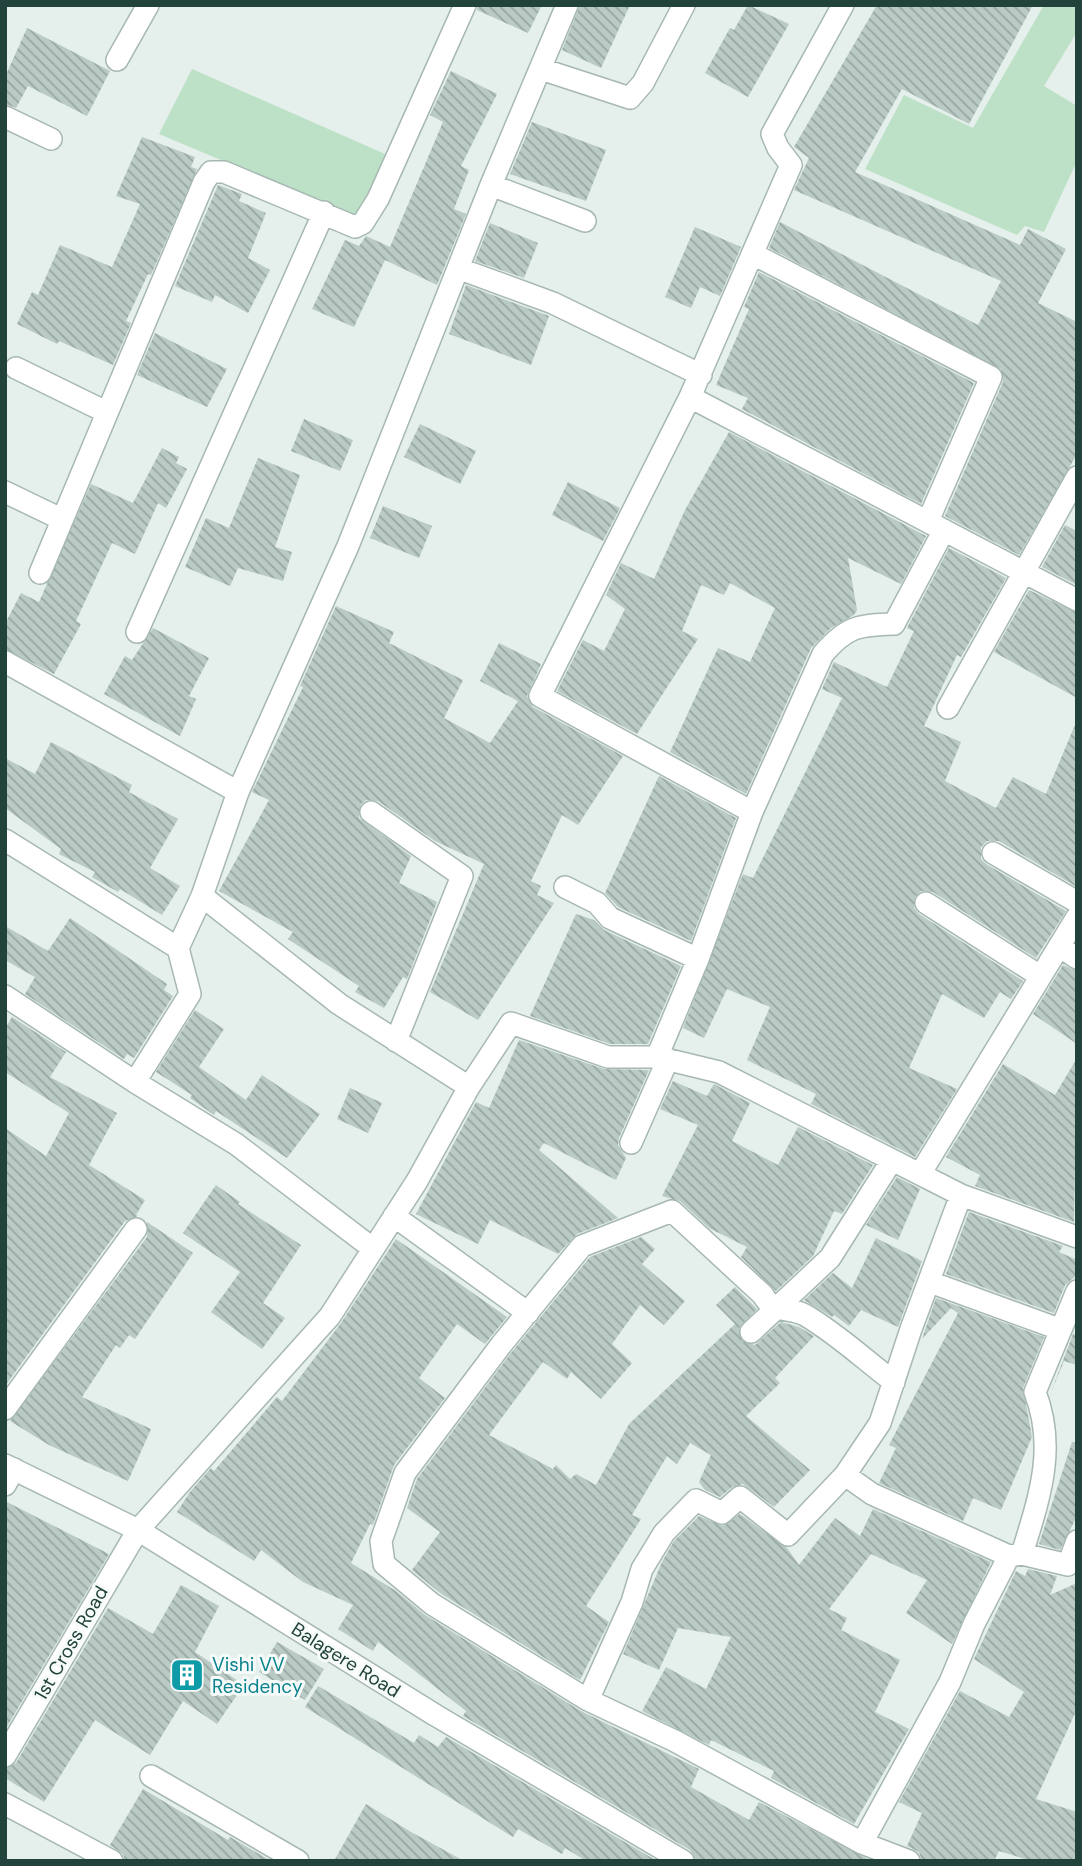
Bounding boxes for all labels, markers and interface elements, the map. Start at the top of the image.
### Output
street label: 1st Cross Road [28,1582,114,1704]
street label: Balagere Road [287,1617,405,1703]
place label: Vishi VV Residency [212,1652,303,1699]
building icon: Vishi VV Residency [168,1656,206,1694]

